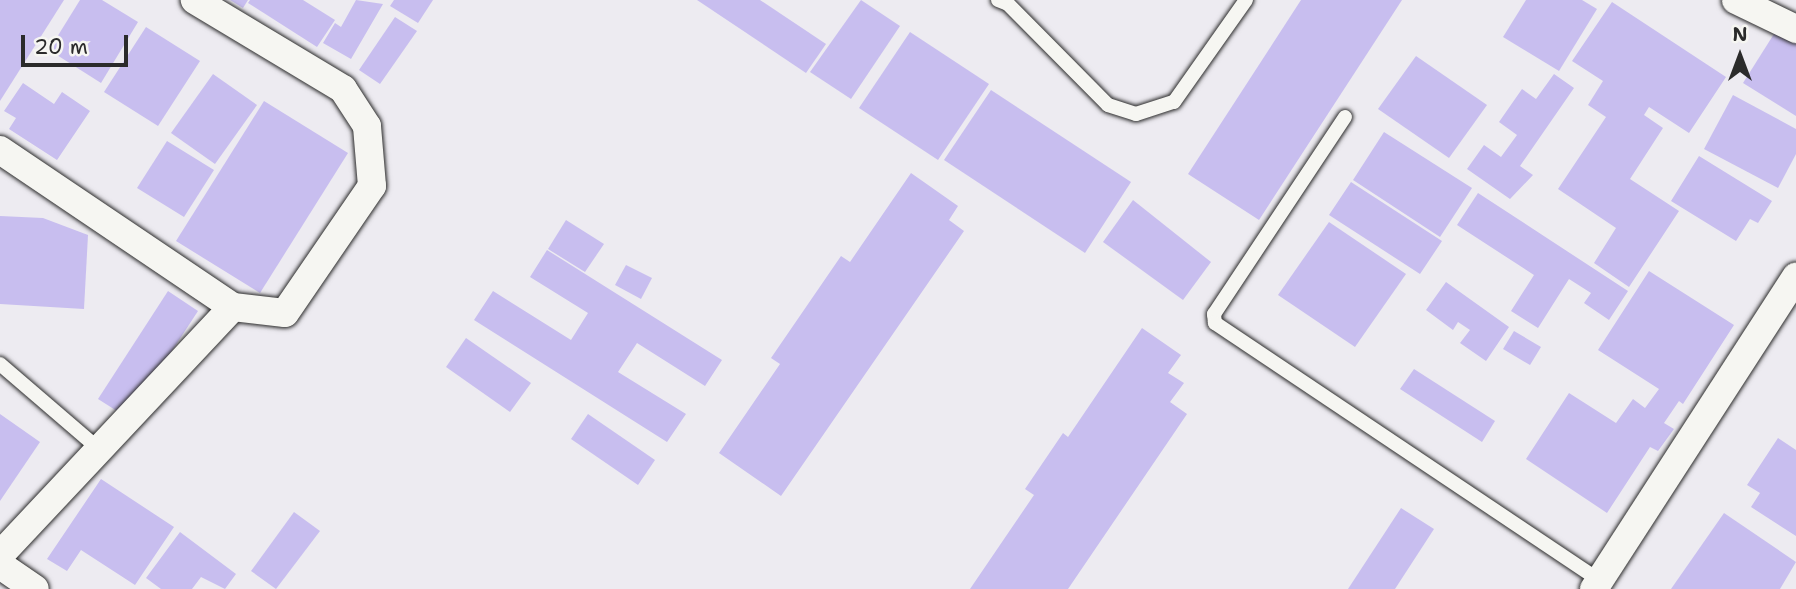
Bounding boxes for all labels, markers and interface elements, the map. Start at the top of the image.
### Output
scale bar [24,21,131,65]
north arrow [1705,21,1775,91]
text: N [1732,22,1748,47]
text: 20 m [34,33,88,61]

